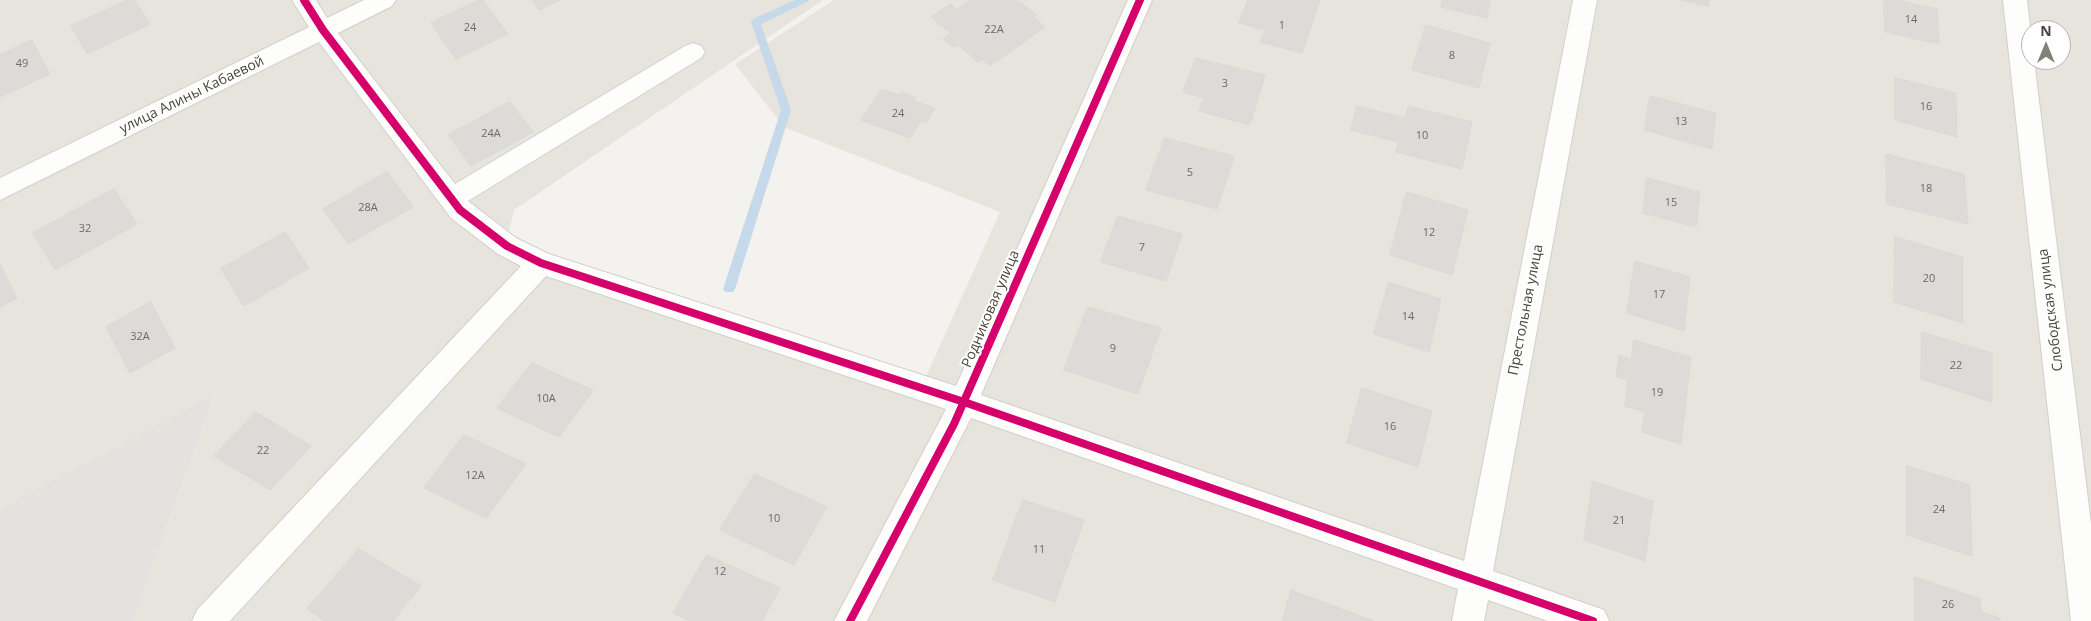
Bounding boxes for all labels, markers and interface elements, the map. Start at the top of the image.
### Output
house number: 14 [1905,13,1917,27]
house number: 1 [1279,19,1285,33]
north arrow [2021,20,2071,70]
house number: 24 [464,21,476,35]
text: N [2040,21,2052,40]
house number: 22А [984,23,1004,37]
house number: 8 [1449,49,1455,63]
street label: улица Алины Кабаевой [117,53,267,137]
house number: 49 [16,57,28,71]
house number: 3 [1222,77,1228,91]
house number: 16 [1920,100,1932,114]
house number: 24 [892,107,904,121]
house number: 13 [1675,115,1687,129]
house number: 24А [481,127,501,141]
house number: 10 [1416,129,1428,143]
house number: 5 [1187,166,1193,180]
house number: 18 [1920,182,1932,196]
house number: 15 [1665,196,1677,210]
house number: 28А [358,201,378,215]
house number: 32 [79,222,91,236]
house number: 12 [1423,226,1435,240]
house number: 7 [1139,241,1145,255]
street label: Престольная улица [1505,243,1547,377]
street label: Родниковая улица [959,248,1023,370]
street label: Слободская улица [2035,248,2067,372]
house number: 20 [1923,272,1935,286]
house number: 17 [1653,288,1665,302]
house number: 14 [1402,310,1414,324]
house number: 32А [130,330,150,344]
house number: 9 [1110,342,1116,356]
house number: 22 [1950,359,1962,373]
house number: 19 [1651,386,1663,400]
house number: 10А [536,392,556,406]
house number: 16 [1384,420,1396,434]
house number: 22 [257,444,269,458]
house number: 12А [465,469,485,483]
house number: 24 [1933,503,1945,517]
house number: 10 [768,512,780,526]
house number: 21 [1613,514,1625,528]
house number: 11 [1033,543,1045,557]
house number: 12 [714,565,726,579]
house number: 26 [1942,598,1954,612]

